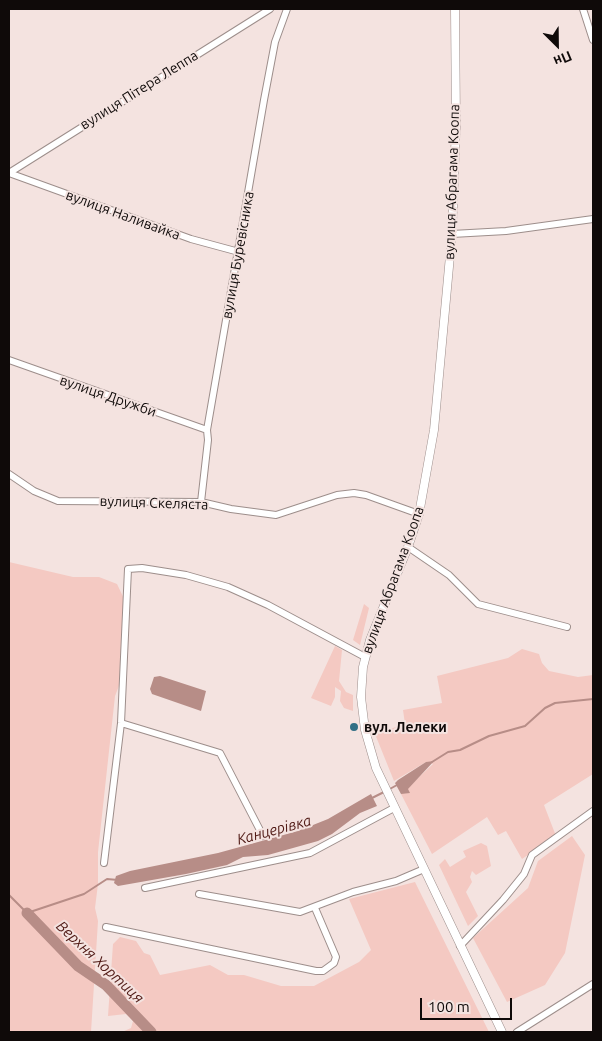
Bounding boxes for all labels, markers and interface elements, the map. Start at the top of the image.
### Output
north arrow [532,20,582,70]
street label: вулиця Пітера Леппа [77,47,201,133]
text: Пн [551,48,574,70]
street label: вулиця Абрагама Коопа [441,104,463,260]
street label: вулиця Наливайка [63,186,183,244]
street label: вулиця Буревісника [218,190,258,320]
street label: вулиця Дружби [57,372,159,420]
street label: вулиця Скеляста [99,493,209,513]
street label: вулиця Абрагама Коопа [358,504,428,656]
place label: вул. Лелеки [364,719,447,735]
marker: вул. Лелеки [348,721,360,733]
water label: Канцерівка [235,811,313,849]
water label: Верхня Хортиця [53,917,147,1007]
scale bar [422,988,514,1020]
text: 100 m [428,998,470,1015]

